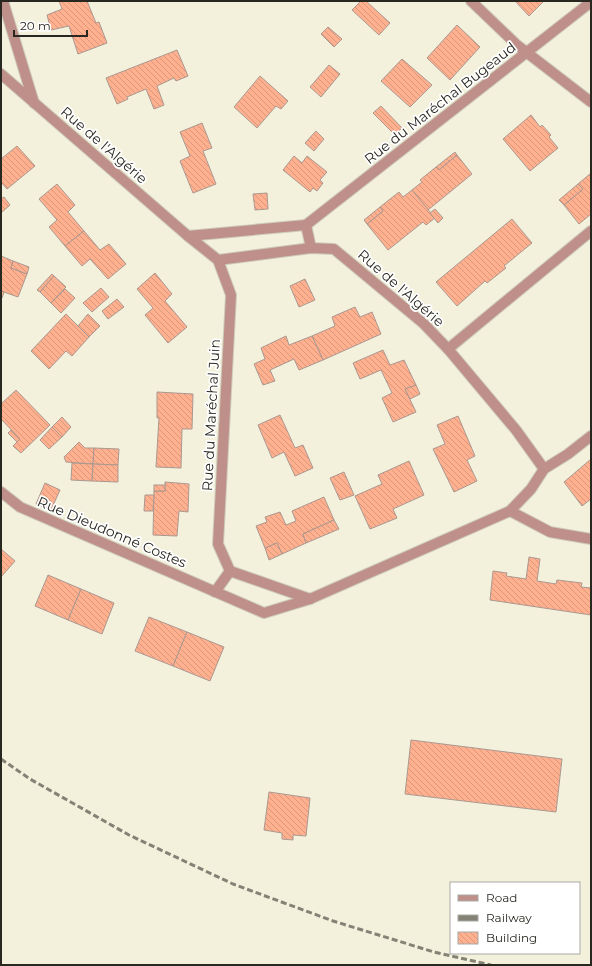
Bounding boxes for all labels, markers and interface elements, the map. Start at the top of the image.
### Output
scale bar [14,12,87,38]
text: 20 m [20,18,51,33]
street label: Rue du Maréchal Bugeaud [361,38,519,168]
street label: Rue de l'Algérie [57,103,151,187]
street label: Rue de l'Algérie [354,246,448,330]
street label: Rue du Maréchal Juin [198,338,224,492]
street label: Rue Dieudonné Costes [35,492,189,572]
legend [450,882,580,954]
text: Road [486,890,517,905]
text: Railway [486,910,532,925]
text: Building [486,930,537,945]

